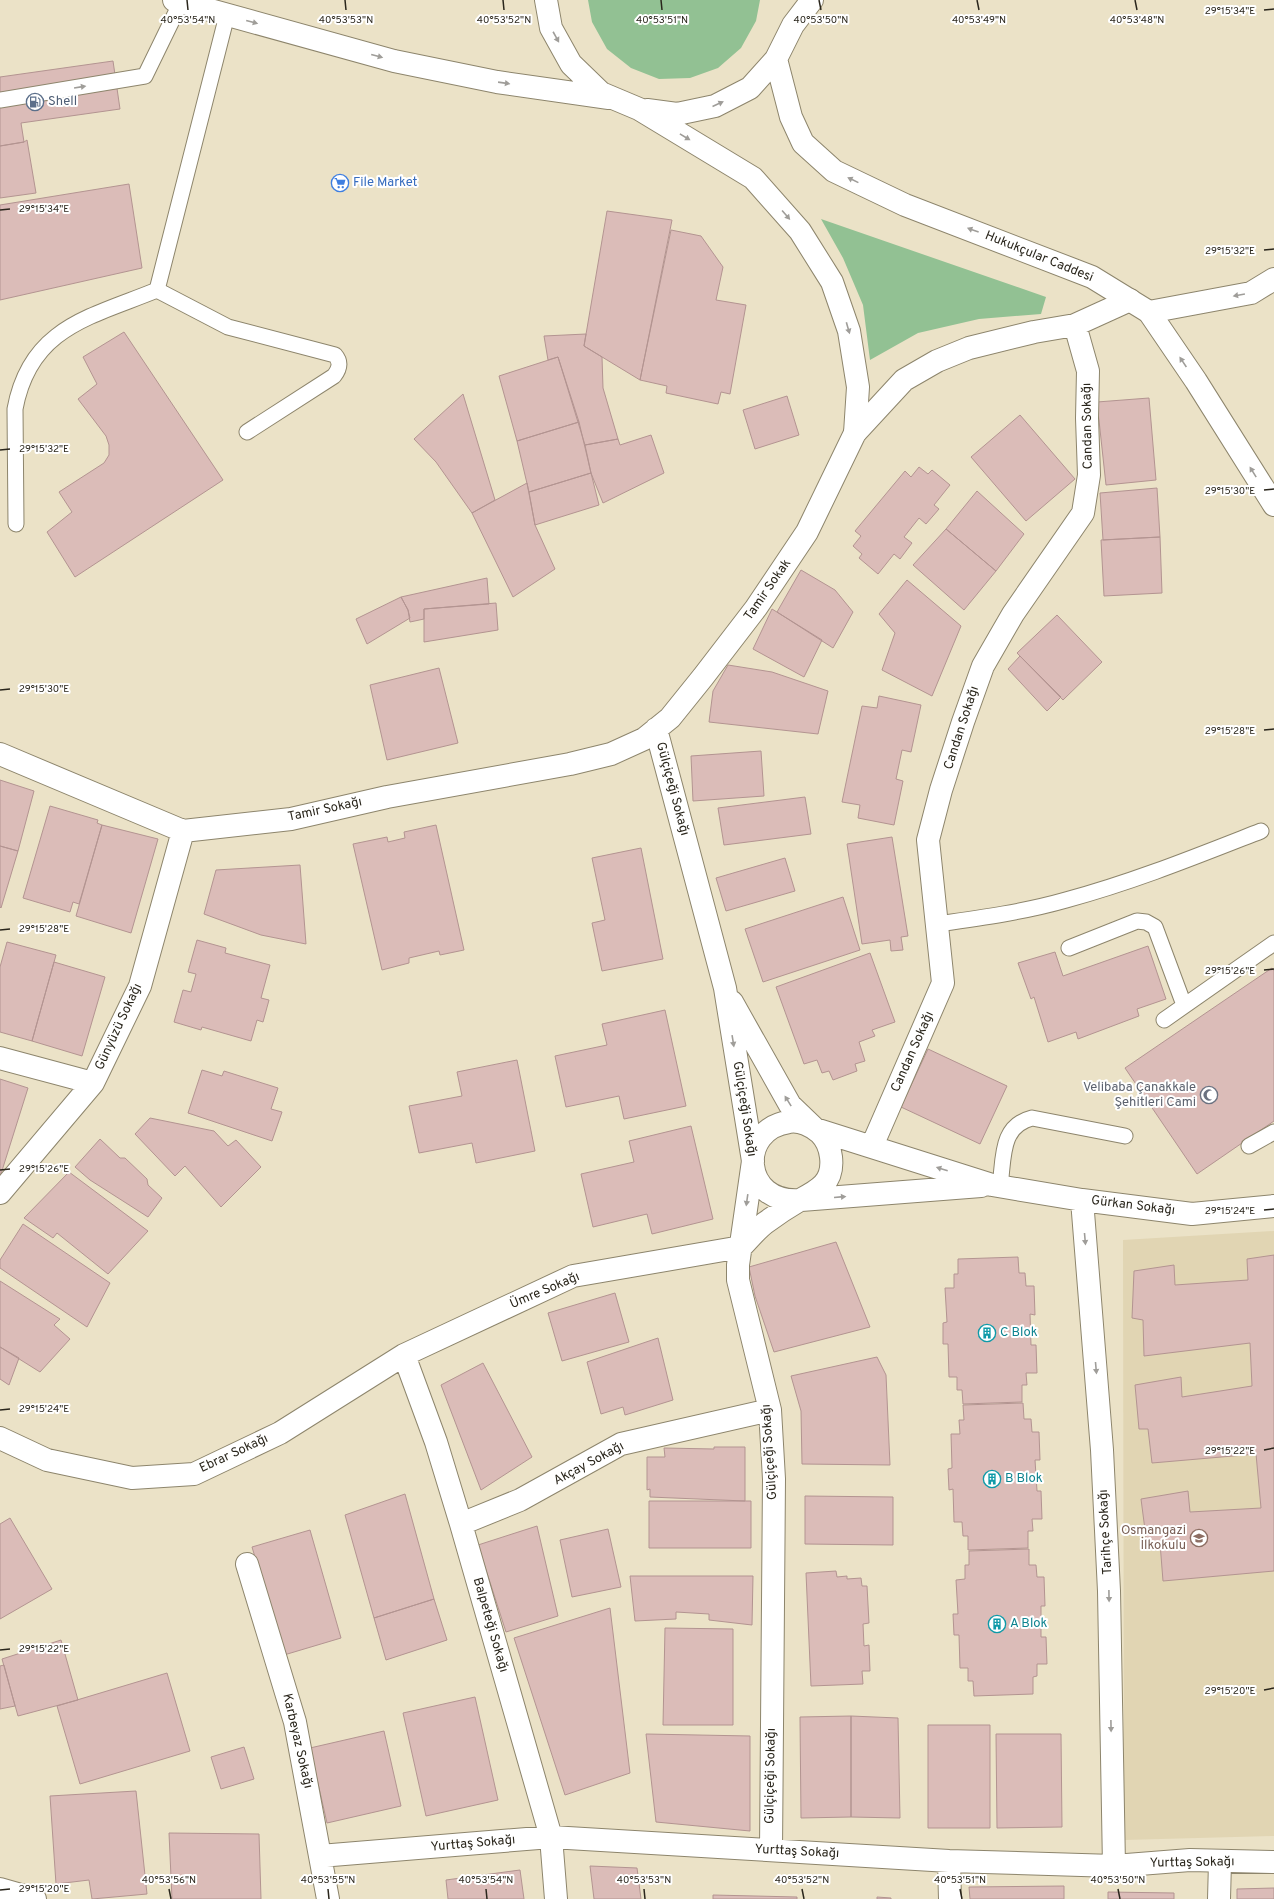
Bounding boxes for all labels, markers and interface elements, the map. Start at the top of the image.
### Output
text: 29°15'34"E [1205,5,1255,18]
text: 40°53'54"N [161,14,215,27]
text: 40°53'53"N [319,14,373,27]
text: 40°53'52"N [477,14,531,27]
text: 40°53'51"N [636,14,688,27]
text: 40°53'50"N [794,14,848,27]
text: 40°53'49"N [952,14,1006,27]
text: 40°53'48"N [1110,14,1164,27]
one-way arrow [246,19,258,25]
one-way arrow [553,31,559,43]
one-way arrow [372,53,384,59]
one-way arrow [498,80,511,86]
one-way arrow [74,84,86,90]
fuel station icon: Shell [25,92,45,112]
place label: Shell [48,94,77,110]
one-way arrow [713,101,724,107]
one-way arrow [679,133,690,140]
supermarket icon: File Market [330,173,350,193]
place label: File Market [353,175,418,191]
one-way arrow [847,177,858,183]
text: 29°15'34"E [19,203,69,216]
one-way arrow [782,210,791,220]
one-way arrow [966,227,978,233]
street label: Hukukçular Caddesi [982,228,1096,286]
text: 29°15'32"E [1205,245,1255,258]
one-way arrow [1233,292,1245,298]
one-way arrow [845,322,851,334]
one-way arrow [1179,357,1187,368]
street label: Candan Sokağı [1079,382,1097,470]
text: 29°15'32"E [19,443,69,456]
one-way arrow [1250,466,1257,478]
text: 29°15'30"E [1205,485,1255,498]
street label: Tamir Sokak [741,556,795,624]
text: 29°15'30"E [19,683,69,696]
street label: Candan Sokağı [941,684,983,772]
text: 29°15'28"E [1205,725,1255,738]
street label: Gülçiçeği Sokağı [652,741,692,837]
street label: Tamir Sokağı [287,794,363,826]
text: 29°15'28"E [19,923,69,936]
text: 29°15'26"E [1205,965,1255,978]
street label: Günyüzü Sokağı [92,981,146,1073]
street label: Candan Sokağı [888,1009,938,1095]
one-way arrow [730,1034,736,1047]
street label: Gülçiçeği Sokağı [729,1060,759,1158]
place label: Velibaba Çanakkale Şehitleri Cami [1083,1080,1196,1111]
mosque icon: Velibaba Çanakkale Şehitleri Cami [1199,1085,1219,1105]
one-way arrow [784,1095,791,1107]
text: 29°15'26"E [19,1163,69,1176]
one-way arrow [935,1165,947,1171]
one-way arrow [834,1193,846,1200]
street label: Gürkan Sokağı [1090,1193,1176,1219]
one-way arrow [744,1194,751,1206]
text: 29°15'24"E [1205,1205,1255,1218]
one-way arrow [1082,1233,1089,1245]
street label: Ümre Sokağı [507,1267,582,1313]
building icon: C Blok [977,1323,997,1343]
place label: C Blok [1000,1325,1038,1341]
one-way arrow [1092,1362,1099,1374]
text: 29°15'24"E [19,1403,69,1416]
street label: Gülçiçeği Sokağı [759,1404,781,1500]
street label: Ebrar Sokağı [197,1431,271,1477]
street label: Akçay Sokağı [551,1439,627,1489]
text: 29°15'22"E [1205,1445,1255,1458]
building icon: B Blok [982,1469,1002,1489]
place label: B Blok [1005,1471,1043,1487]
street label: Tarihçe Sokağı [1096,1489,1116,1575]
place label: Osmangazi İlkokulu [1121,1523,1186,1554]
school or university icon: Osmangazi İlkokulu [1189,1528,1209,1548]
street label: Balpeteği Sokağı [469,1576,511,1674]
one-way arrow [1106,1590,1112,1603]
building icon: A Blok [987,1614,1007,1634]
place label: A Blok [1010,1616,1048,1632]
text: 29°15'22"E [19,1643,69,1656]
text: 29°15'20"E [1205,1685,1255,1698]
street label: Karbeyaz Sokağı [278,1692,316,1790]
one-way arrow [1108,1720,1114,1733]
street label: Gülçiçeği Sokağı [762,1728,780,1824]
street label: Yurttaş Sokağı [430,1832,516,1856]
street label: Yurttaş Sokağı [754,1842,840,1862]
street label: Yurttaş Sokağı [1149,1854,1235,1872]
text: 40°53'56"N [142,1874,196,1887]
text: 40°53'55"N [301,1874,355,1887]
text: 40°53'54"N [459,1874,513,1887]
text: 40°53'53"N [617,1874,671,1887]
text: 40°53'52"N [775,1874,829,1887]
text: 40°53'51"N [934,1874,986,1887]
text: 40°53'50"N [1091,1874,1145,1887]
text: 29°15'20"E [19,1883,69,1896]

